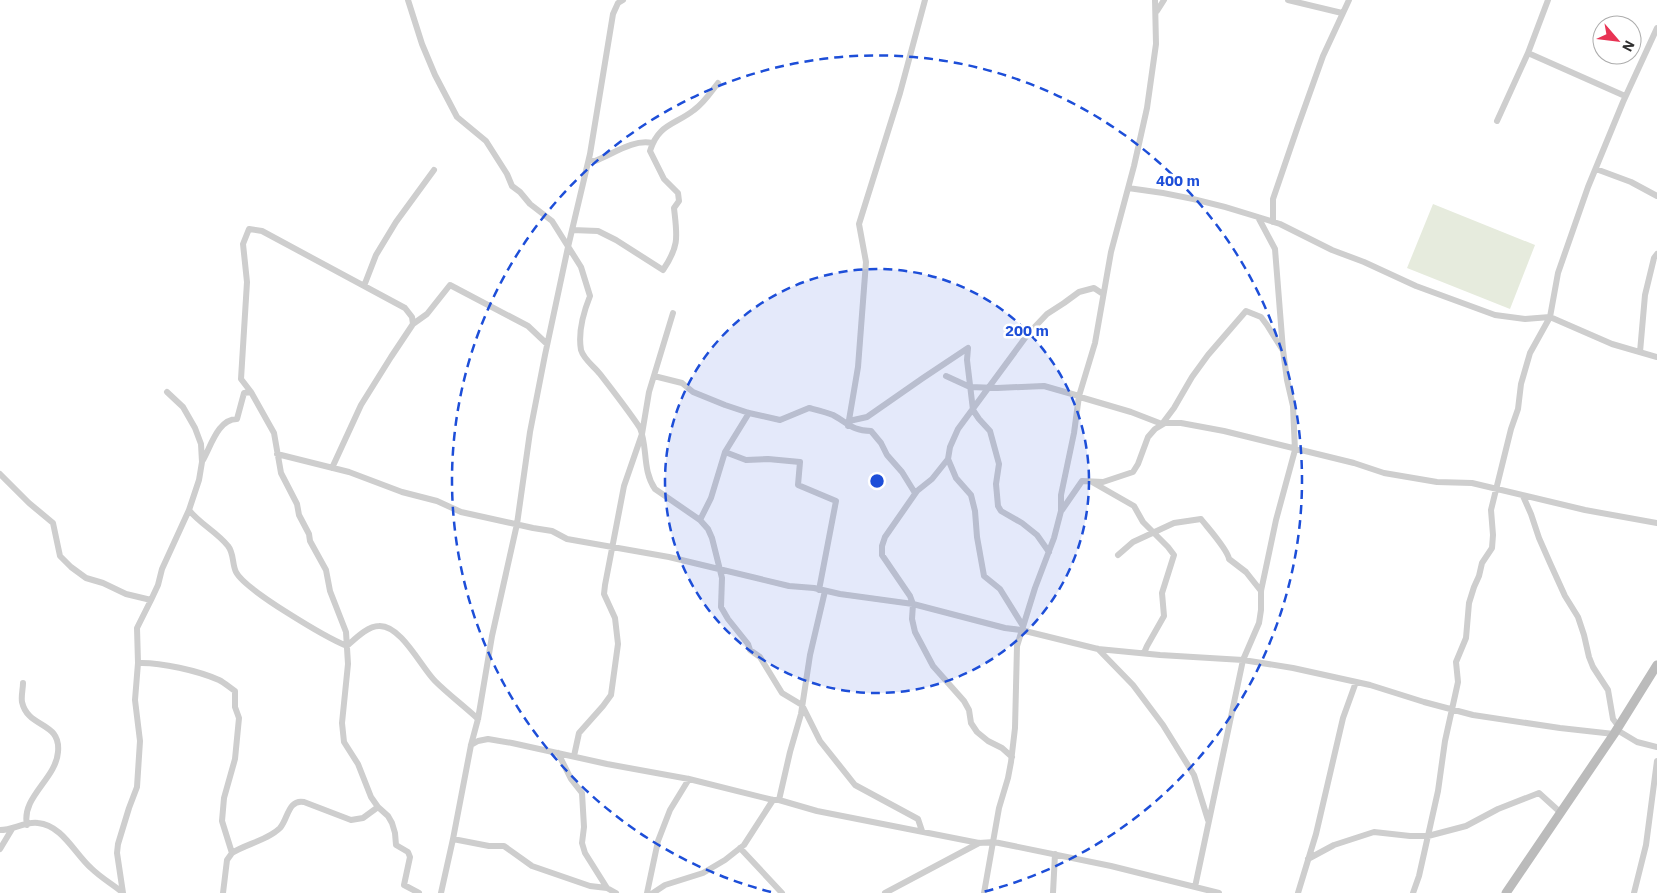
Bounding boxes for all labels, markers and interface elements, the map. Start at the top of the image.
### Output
north arrow [1592,15,1642,65]
text: N [1618,37,1639,55]
text: 400 m [1156,171,1200,190]
text: 200 m [1005,321,1049,340]
centre of rings [868,472,886,490]

